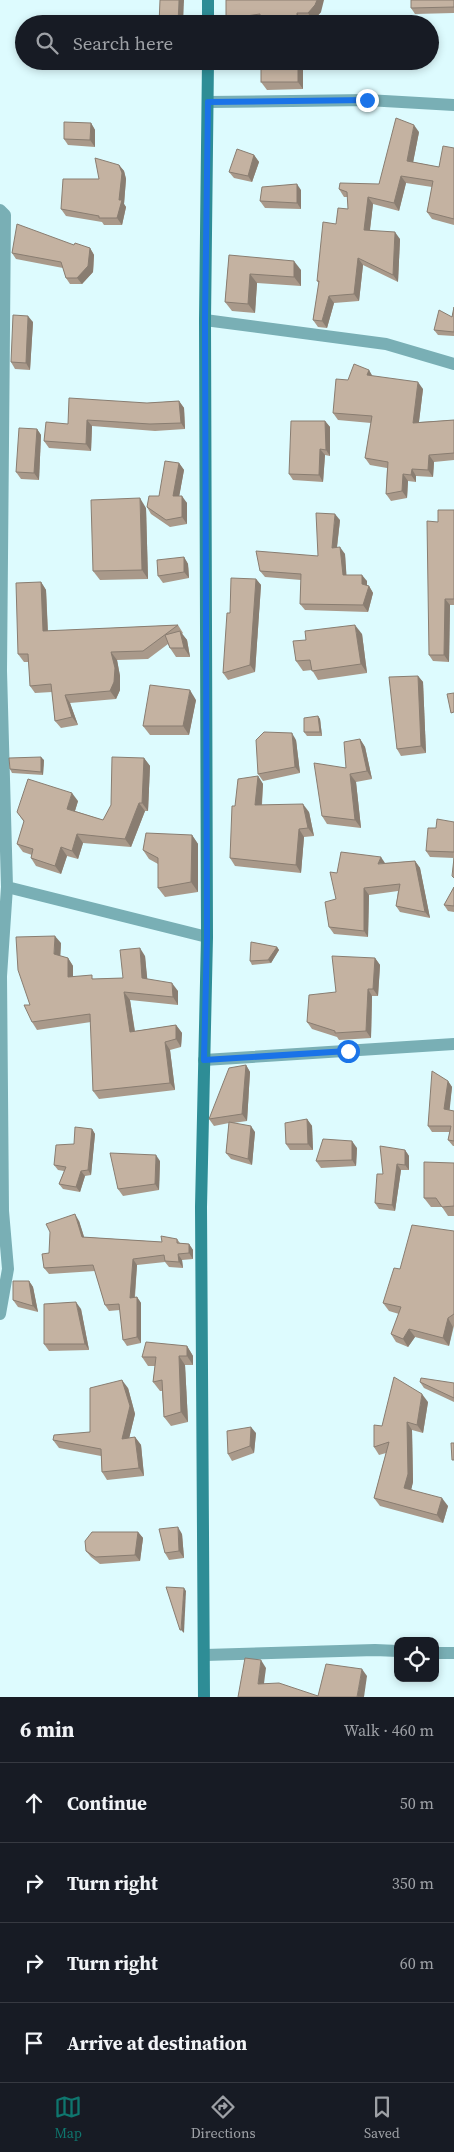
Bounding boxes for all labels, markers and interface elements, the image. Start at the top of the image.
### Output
search box [15,15,439,70]
icon: search [33,29,61,57]
text: Search here [73,30,173,56]
route end [356,89,379,112]
route start [337,1040,360,1063]
map controls [394,1637,439,1682]
button: locate [394,1637,439,1682]
text: 6 min [20,1715,75,1744]
text: Walk · 460 m [344,1719,434,1741]
icon: ahead [20,1789,48,1817]
text: Continue [67,1790,147,1816]
text: 50 m [400,1792,434,1814]
icon: right [20,1869,48,1897]
text: Turn right [67,1870,158,1896]
text: 350 m [392,1872,434,1894]
icon: right [20,1949,48,1977]
text: Turn right [67,1950,158,1976]
text: 60 m [400,1952,434,1974]
icon: arrive [20,2029,48,2057]
text: Arrive at destination [67,2030,247,2056]
tab: Map [54,2093,82,2143]
tab: Directions [191,2093,255,2143]
tab: Saved [364,2093,400,2143]

